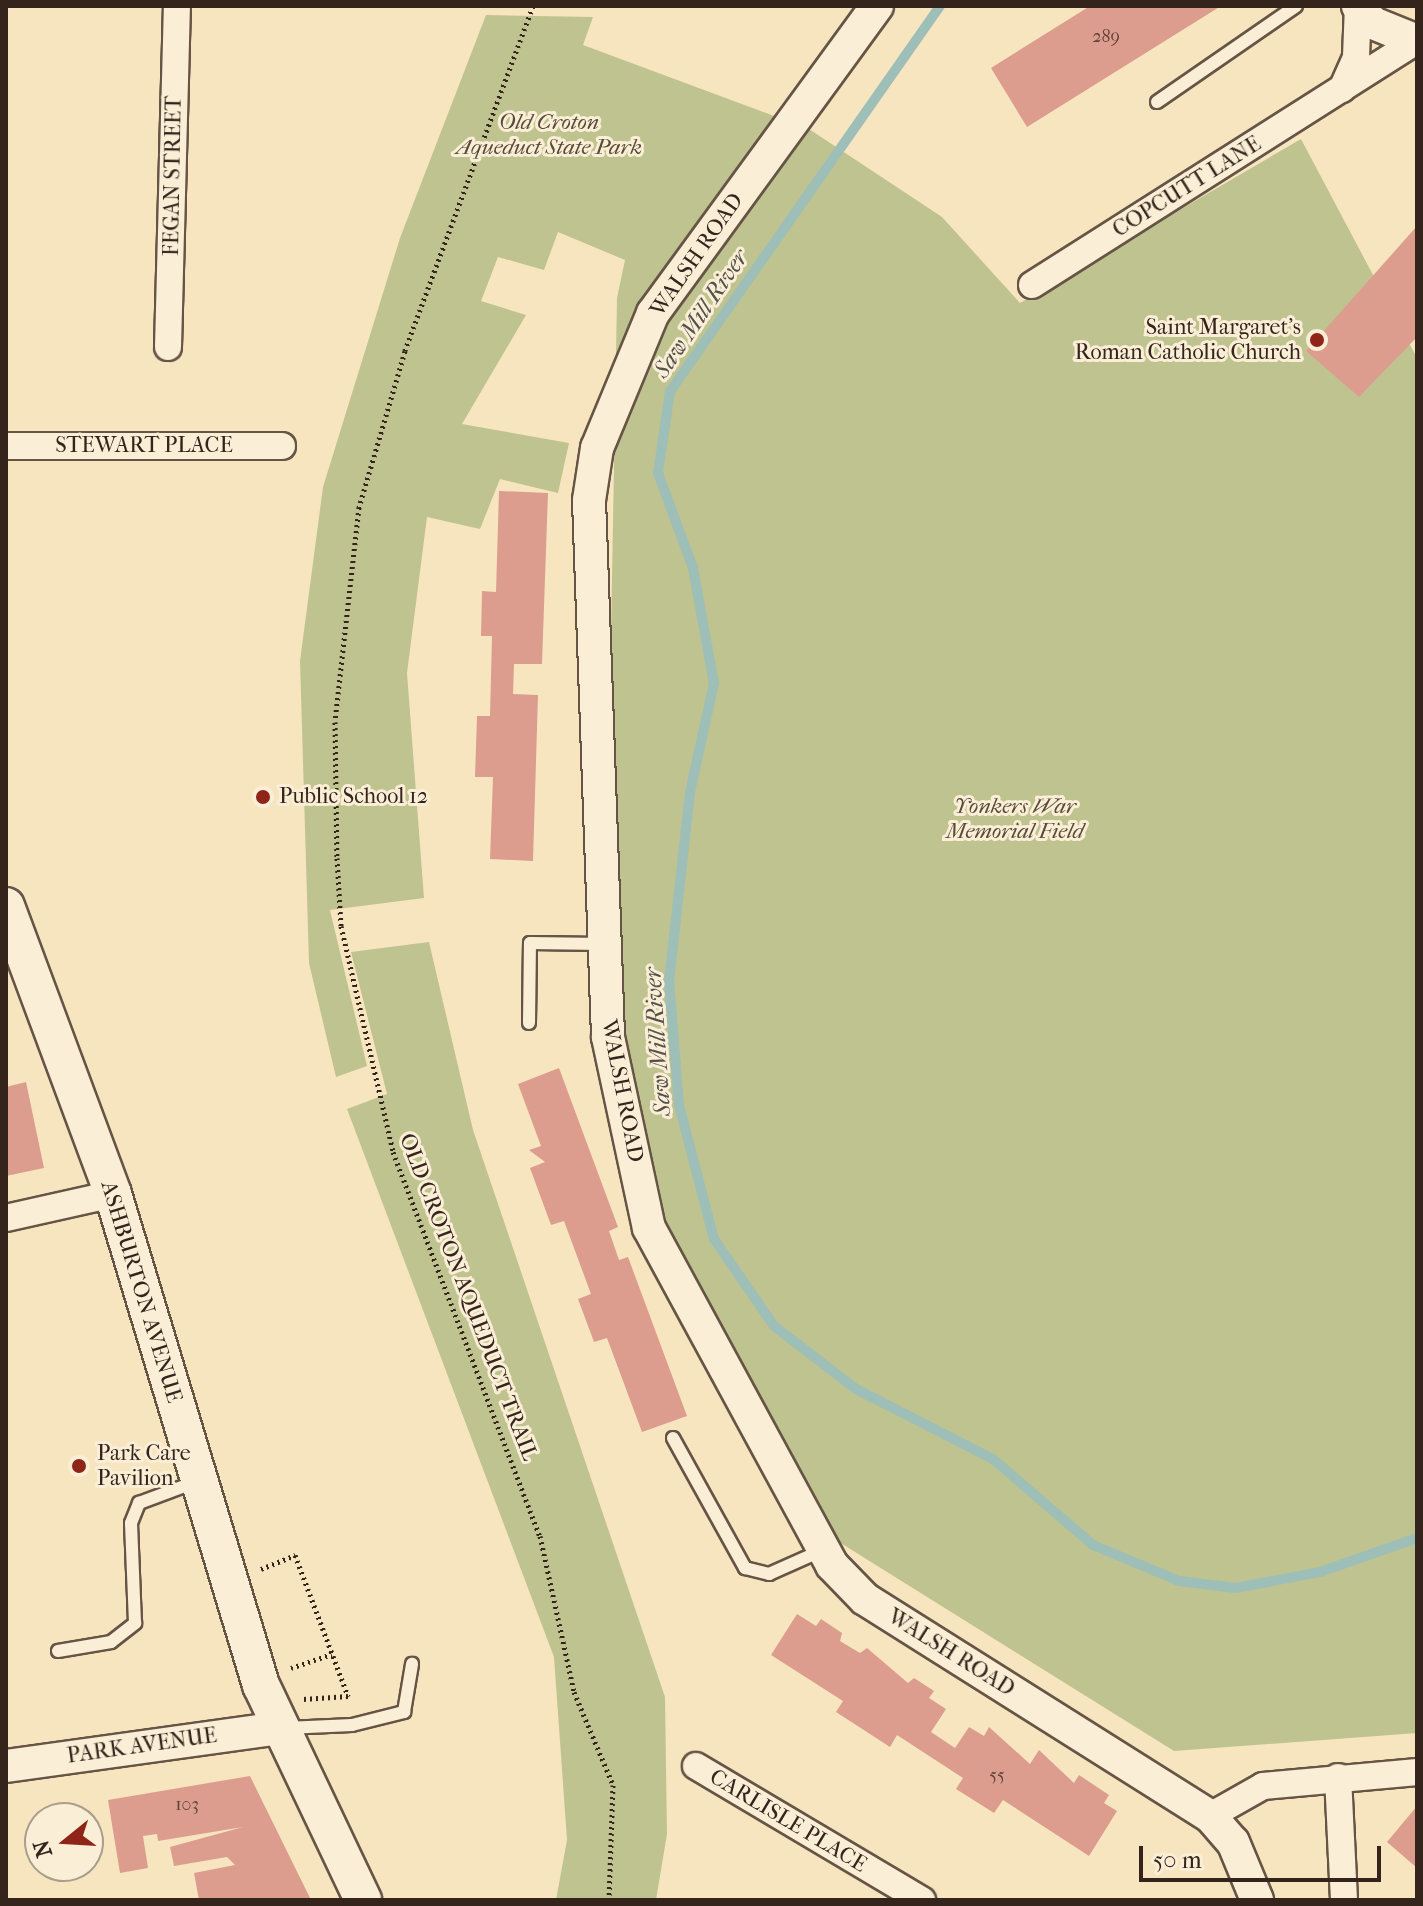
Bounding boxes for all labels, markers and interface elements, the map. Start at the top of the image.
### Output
house number: 289 [1092,26,1120,48]
street label: FEGAN STREET [158,96,188,256]
park label: Old Croton Aqueduct State Park [456,109,642,160]
street label: COPCUTT LANE [1108,131,1266,243]
street label: WALSH ROAD [645,188,749,322]
water label: Saw Mill River [647,244,755,384]
place label: Saint Margaret's Roman Catholic Church [1075,314,1301,366]
marker: Saint Margaret's Roman Catholic Church [1308,331,1326,349]
street label: STEWART PLACE [55,433,233,459]
place label: Public School 12 [279,784,428,810]
marker: Public School 12 [254,788,272,806]
park label: Yonkers War Memorial Field [946,793,1084,844]
water label: Saw Mill River [638,967,678,1117]
street label: WALSH ROAD [595,1018,649,1164]
street label: OLD CROTON AQUEDUCT TRAIL [393,1130,543,1464]
street label: ASHBURTON AVENUE [95,1178,187,1406]
place label: Park Care Pavilion [97,1440,191,1492]
marker: Park Care Pavilion [68,1455,90,1477]
street label: WALSH ROAD [883,1603,1019,1703]
street label: PARK AVENUE [65,1722,219,1770]
street label: CARLISLE PLACE [705,1764,871,1878]
house number: 55 [989,1765,1005,1787]
house number: 103 [175,1794,199,1816]
north arrow [24,1802,104,1882]
scale bar [1143,1830,1385,1880]
text: N [28,1837,58,1861]
text: 50 m [1153,1846,1202,1874]

